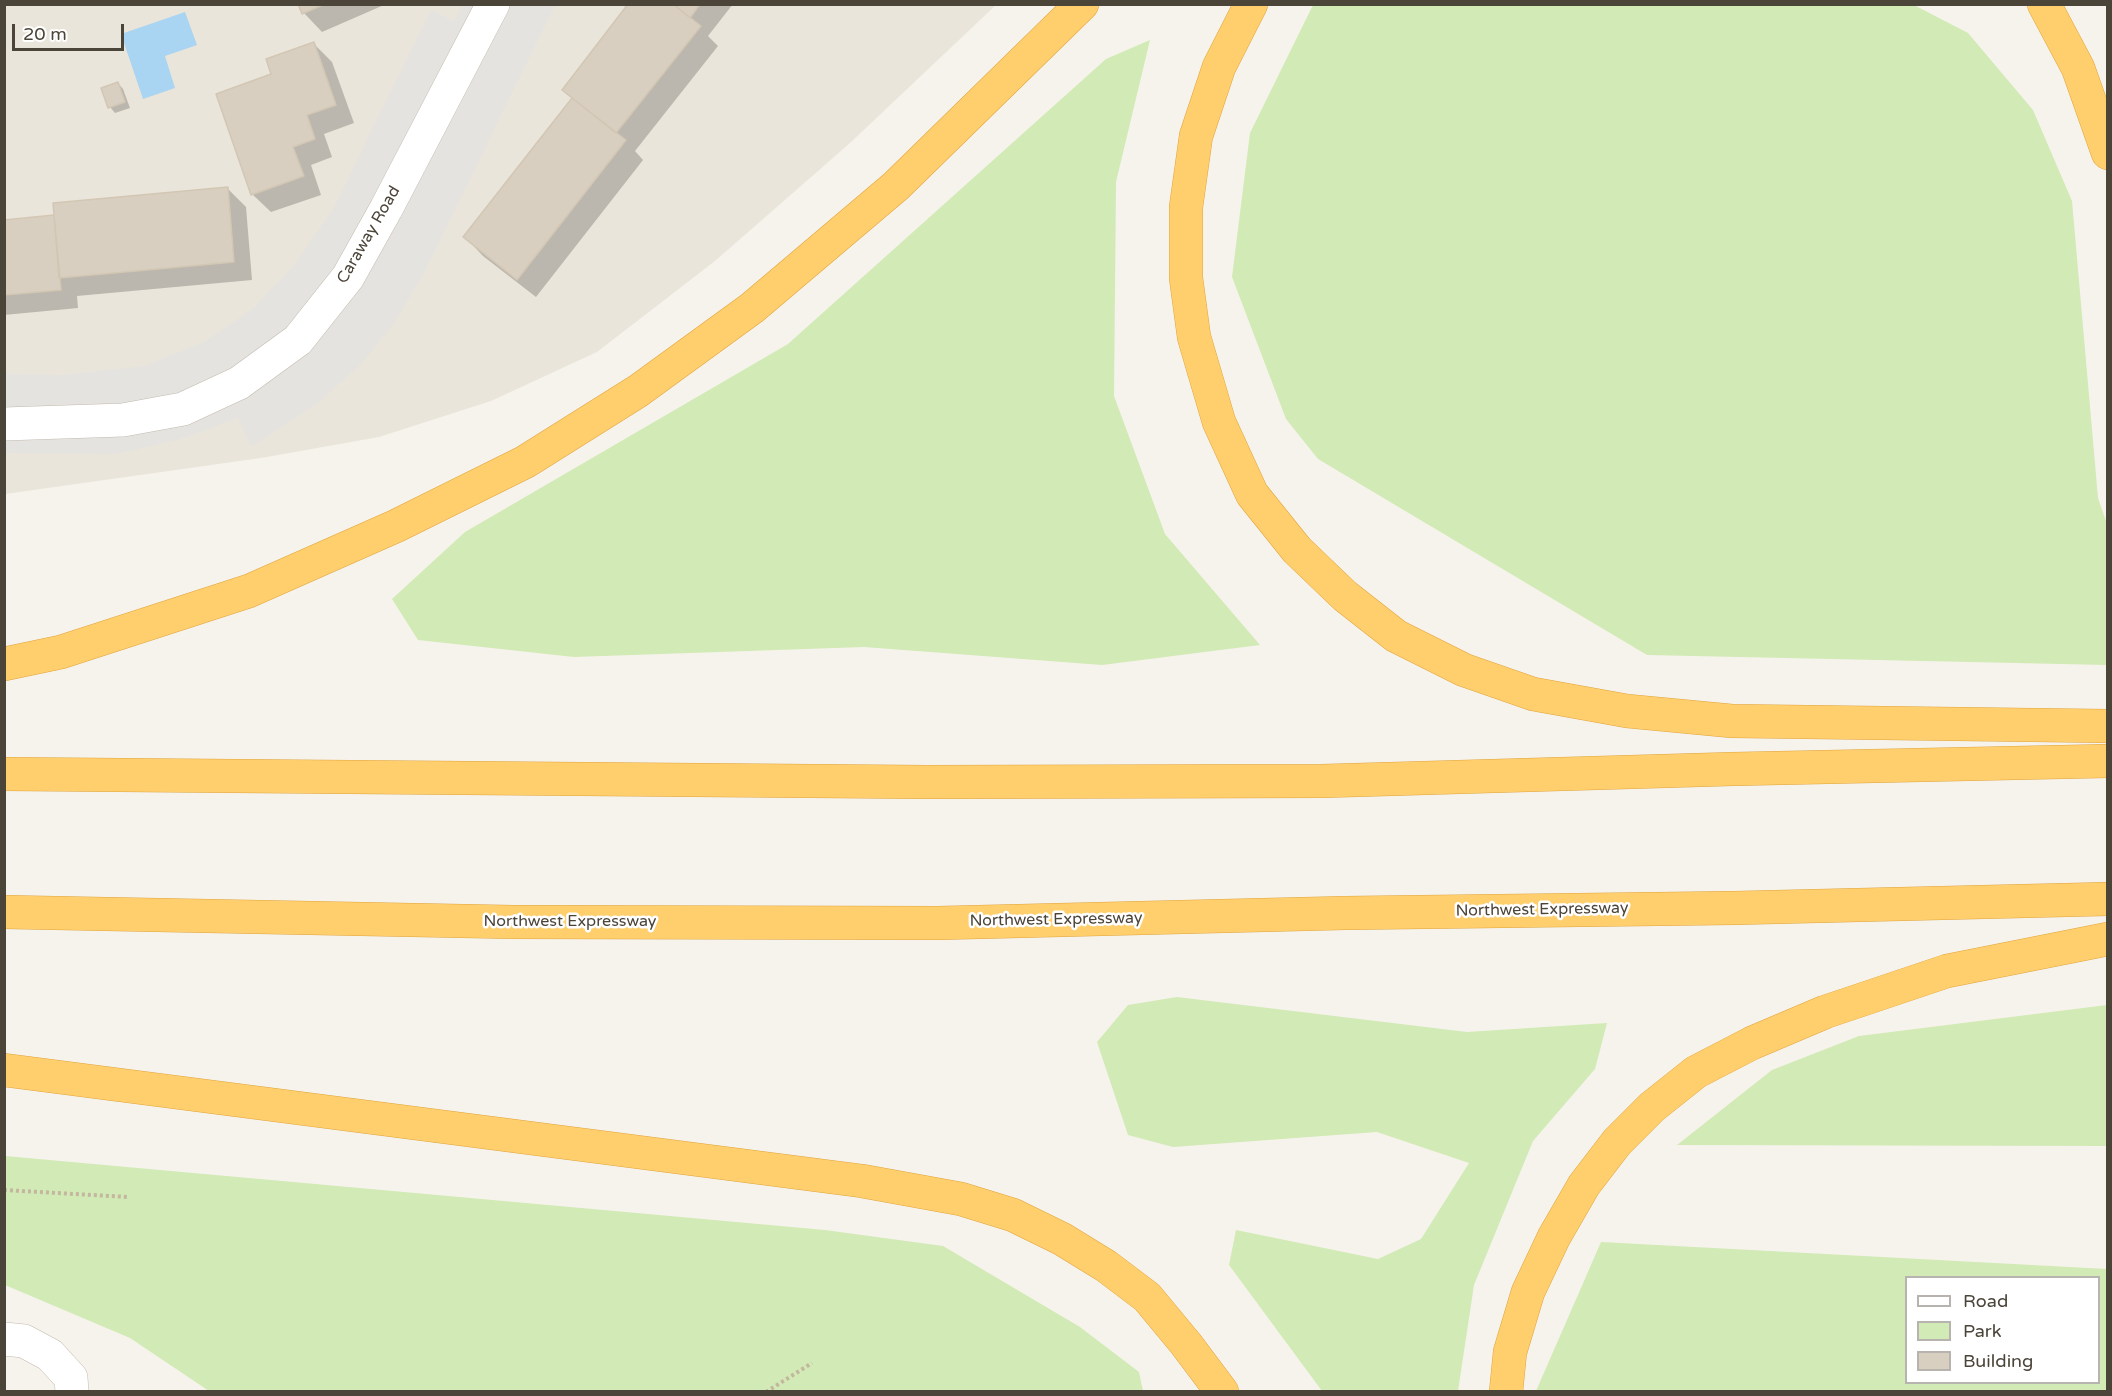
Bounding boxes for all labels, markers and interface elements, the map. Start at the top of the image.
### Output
scale bar [15,12,128,50]
text: 20 m [23,23,67,45]
street label: Caraway Road [333,183,405,287]
street label: Northwest Expressway [1455,899,1629,921]
street label: Northwest Expressway [969,909,1143,931]
street label: Northwest Expressway [484,912,656,932]
legend [1905,1276,2100,1384]
text: Road [1963,1290,2008,1312]
text: Park [1963,1320,2001,1342]
text: Building [1963,1350,2033,1372]

